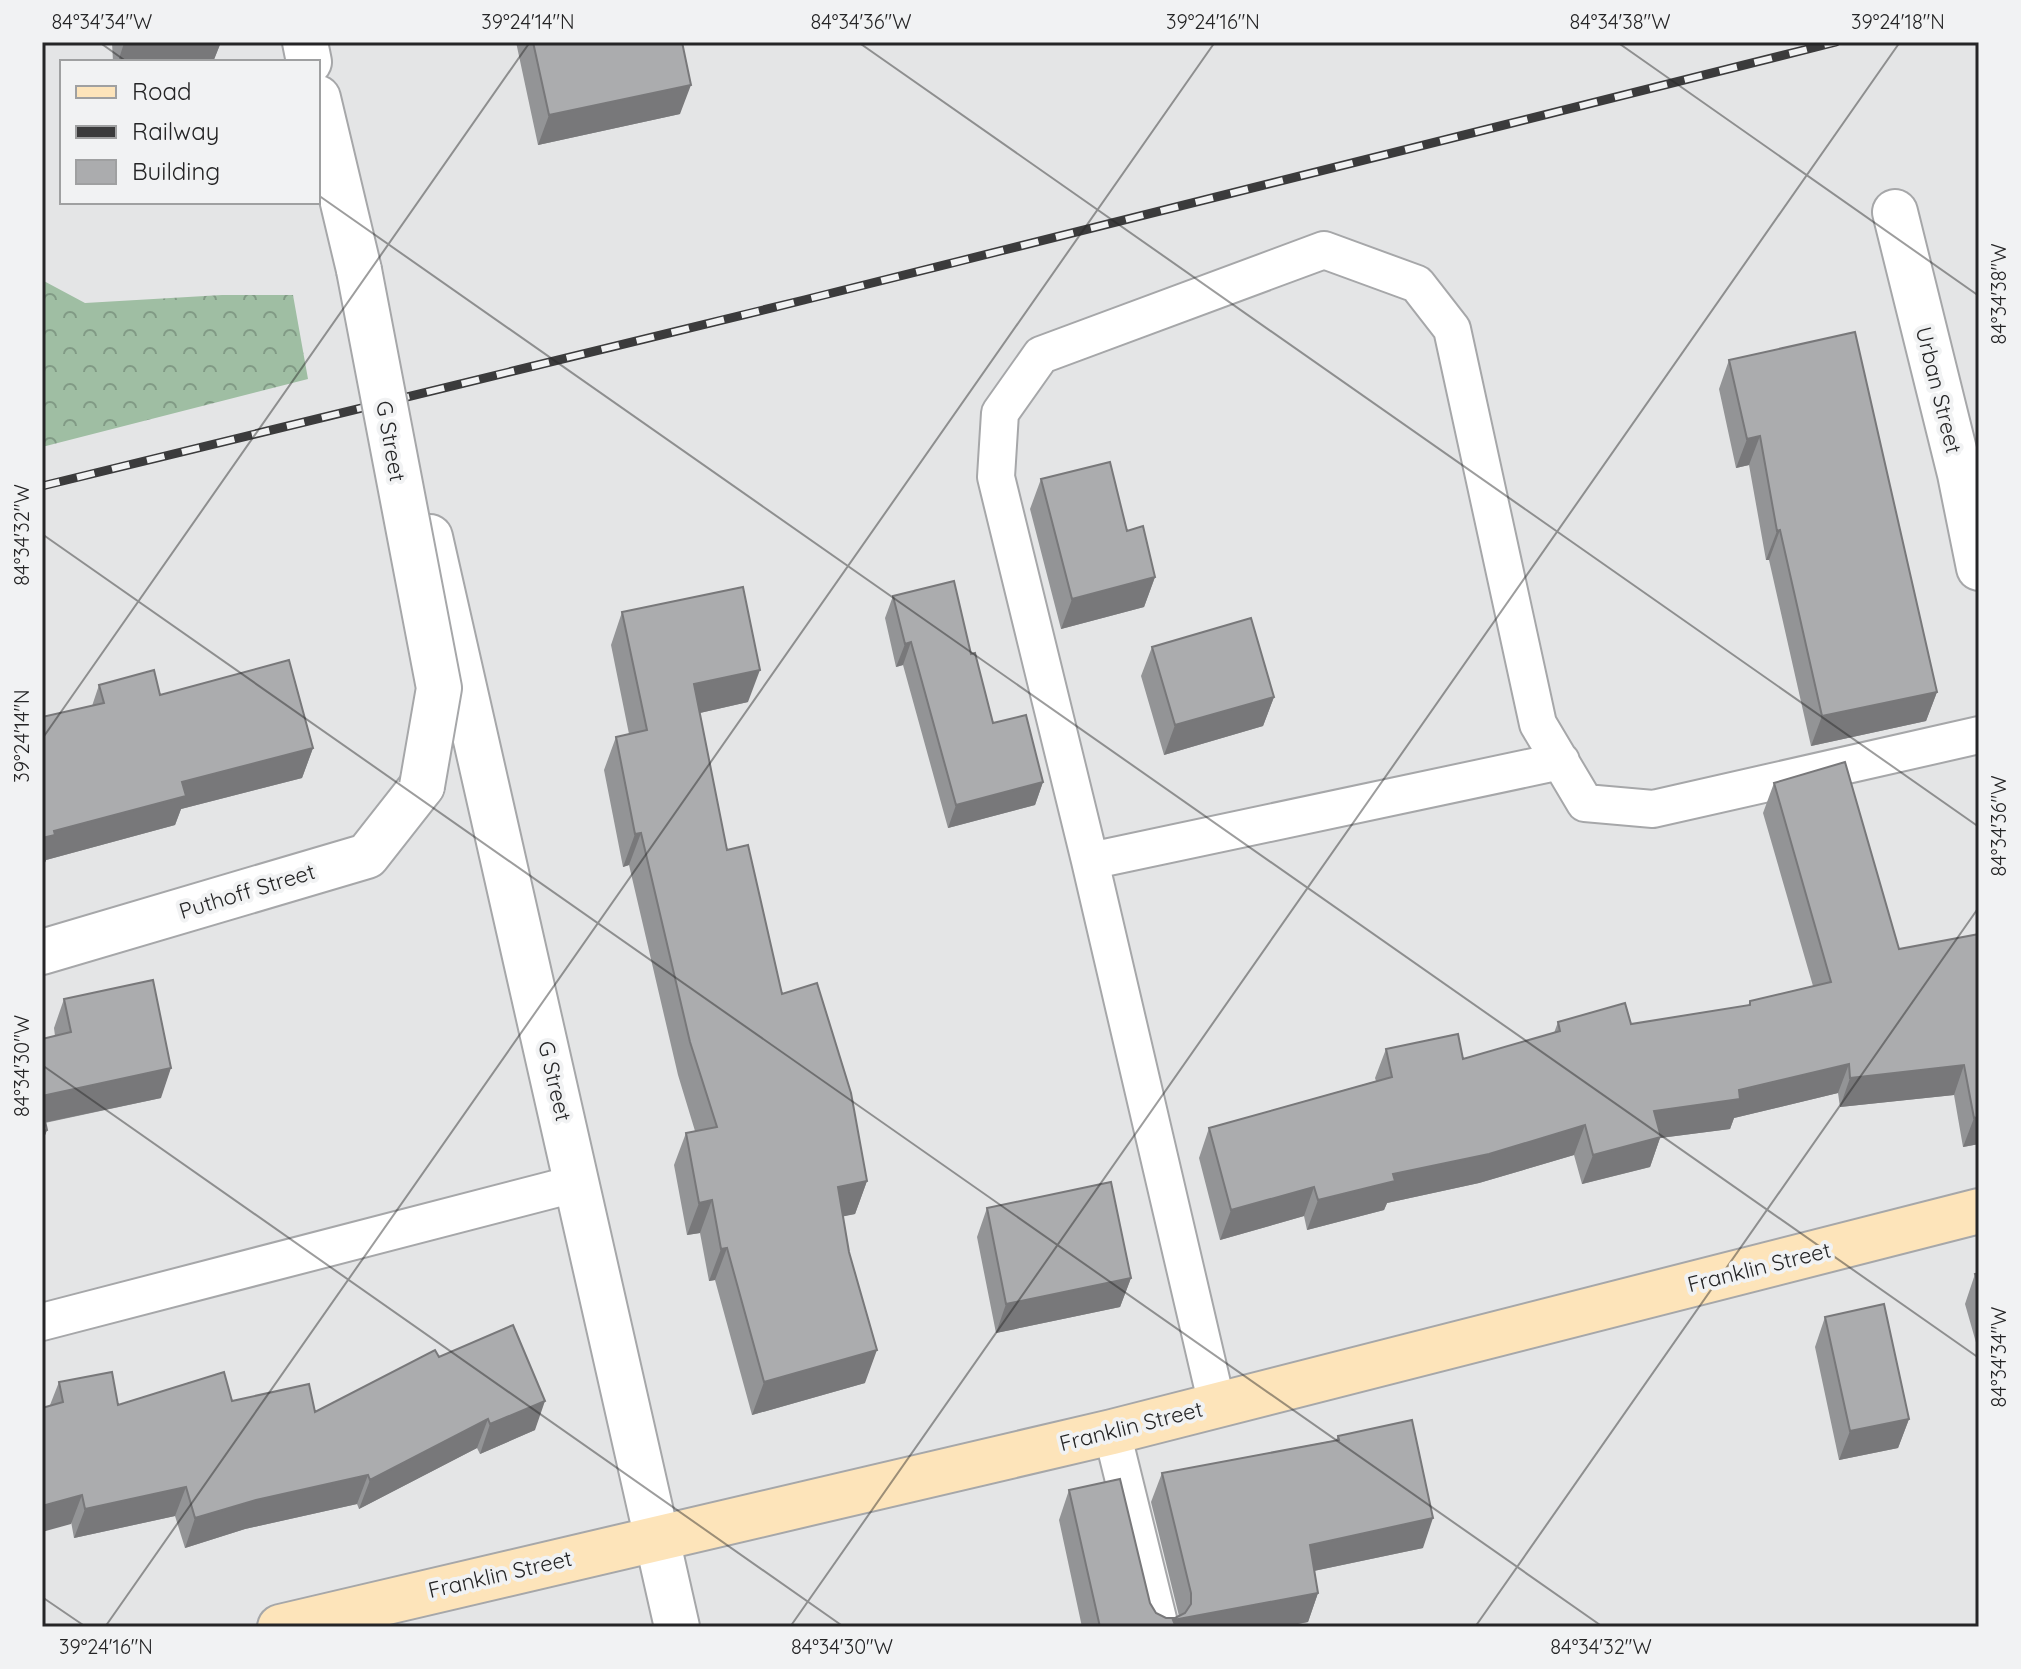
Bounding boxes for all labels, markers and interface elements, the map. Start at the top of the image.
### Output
text: 84°34'34"W [52,9,152,34]
text: 39°24'14"N [481,9,575,34]
text: 84°34'36"W [810,9,912,34]
text: 39°24'16"N [1166,9,1260,34]
text: 84°34'38"W [1569,9,1671,34]
text: 39°24'18"N [1851,9,1945,34]
legend [60,60,320,204]
text: Road [132,76,192,106]
text: Railway [132,116,219,146]
text: Building [132,156,220,186]
text: 84°34'38"W [1986,243,2011,345]
street label: Urban Street [1910,324,1968,456]
street label: G Street [370,398,412,484]
text: 84°34'32"W [9,484,34,586]
text: 39°24'14"N [9,689,34,783]
text: 84°34'36"W [1986,775,2011,877]
street label: Puthoff Street [176,857,318,925]
text: 84°34'30"W [9,1015,34,1117]
street label: G Street [532,1038,578,1124]
street label: Franklin Street [1684,1236,1834,1298]
text: 84°34'34"W [1986,1307,2011,1407]
street label: Franklin Street [1056,1395,1206,1457]
street label: Franklin Street [425,1544,575,1604]
text: 39°24'16"N [59,1634,153,1659]
text: 84°34'30"W [791,1634,893,1659]
text: 84°34'32"W [1550,1634,1652,1659]

